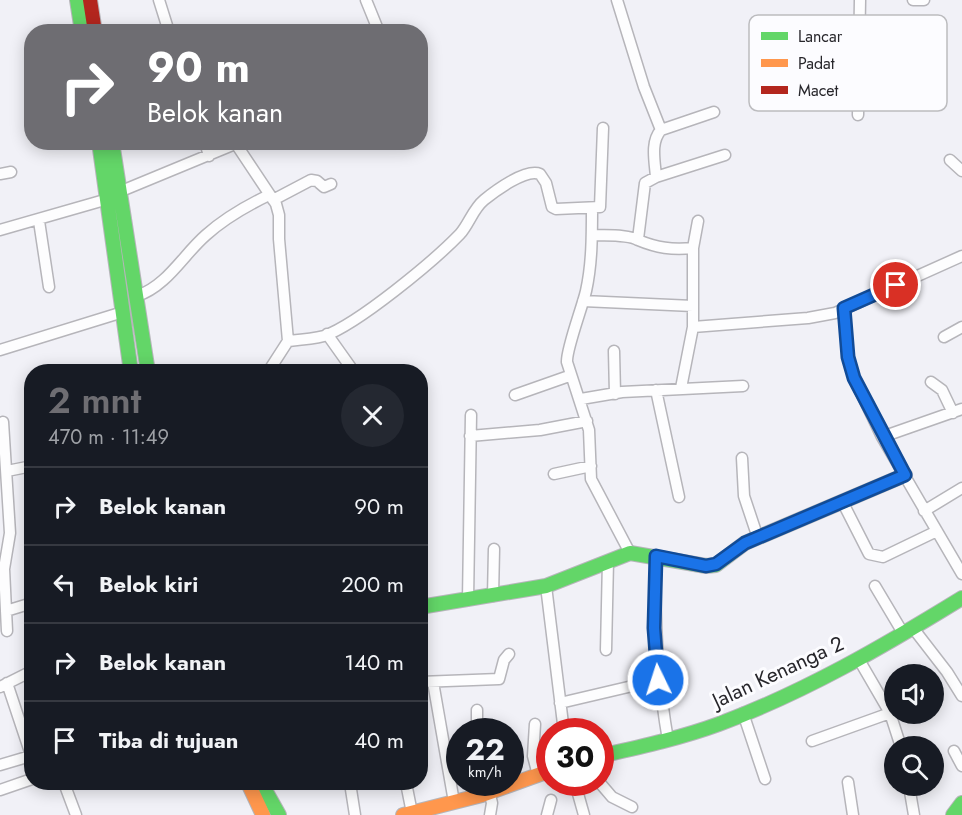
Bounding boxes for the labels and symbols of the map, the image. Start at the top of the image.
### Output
legend [749,15,947,111]
text: Lancar [798,25,843,48]
text: Padat [798,52,835,75]
text: Macet [798,79,839,102]
pin [870,259,921,310]
street label: Jalan Kenanga 2 [705,628,849,717]
position arrow [626,648,690,712]
speed limit sign: 30 [536,718,614,796]

